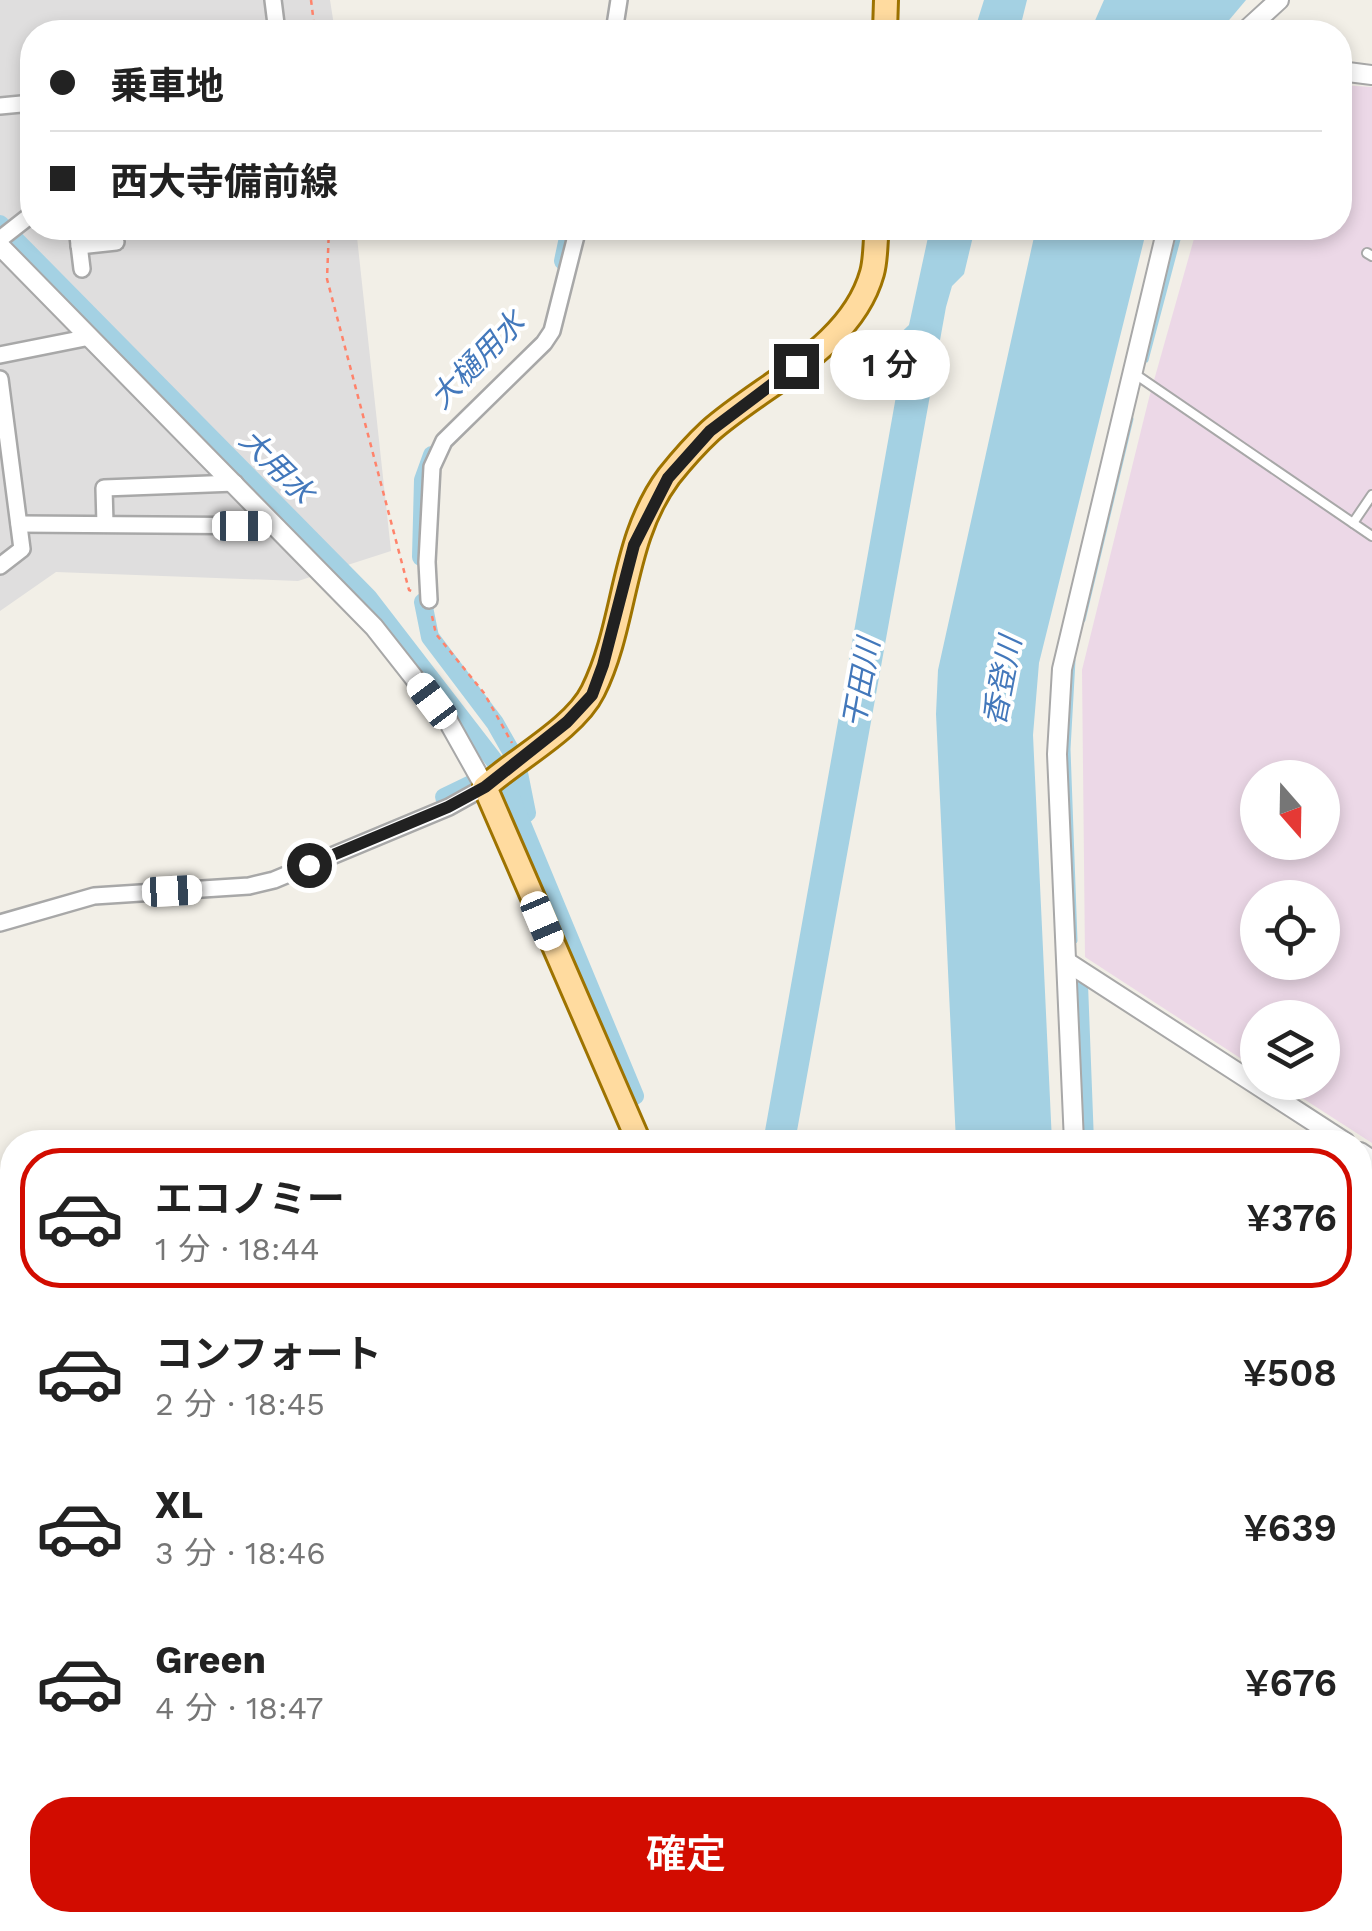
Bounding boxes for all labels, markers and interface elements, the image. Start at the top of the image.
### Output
text: 乗車地 [110,64,224,108]
text: 西大寺備前線 [110,160,338,204]
water label: 大樋用水 [423,303,533,415]
callout: 1 分 [831,331,951,401]
route end [774,344,819,389]
text: 1 分 [862,346,918,384]
water label: 大用水 [233,422,323,512]
car [212,511,272,541]
water label: 香登川 [976,631,1028,729]
water label: 干田川 [836,633,887,730]
car [402,668,462,734]
north arrow [1240,760,1340,860]
map controls [1240,760,1340,1100]
route start [287,843,332,888]
car [141,874,203,908]
button: locate [1240,880,1340,980]
car [516,888,568,954]
button: layers [1240,1000,1340,1100]
icon: car [35,1173,125,1263]
text: エコノミー [155,1177,345,1221]
text: ¥376 [1246,1196,1337,1240]
text: 1 分 · 18:44 [155,1230,320,1268]
icon: car [35,1328,125,1418]
text: コンフォート [155,1332,382,1376]
text: ¥508 [1242,1351,1337,1395]
text: 2 分 · 18:45 [155,1385,325,1423]
icon: car [35,1483,125,1573]
text: XL [155,1483,203,1527]
text: ¥639 [1243,1506,1337,1550]
text: 3 分 · 18:46 [155,1534,326,1572]
icon: car [35,1638,125,1728]
text: Green [155,1638,266,1682]
text: ¥676 [1245,1661,1337,1705]
text: 4 分 · 18:47 [155,1689,323,1727]
button: 確定 [30,1797,1342,1912]

